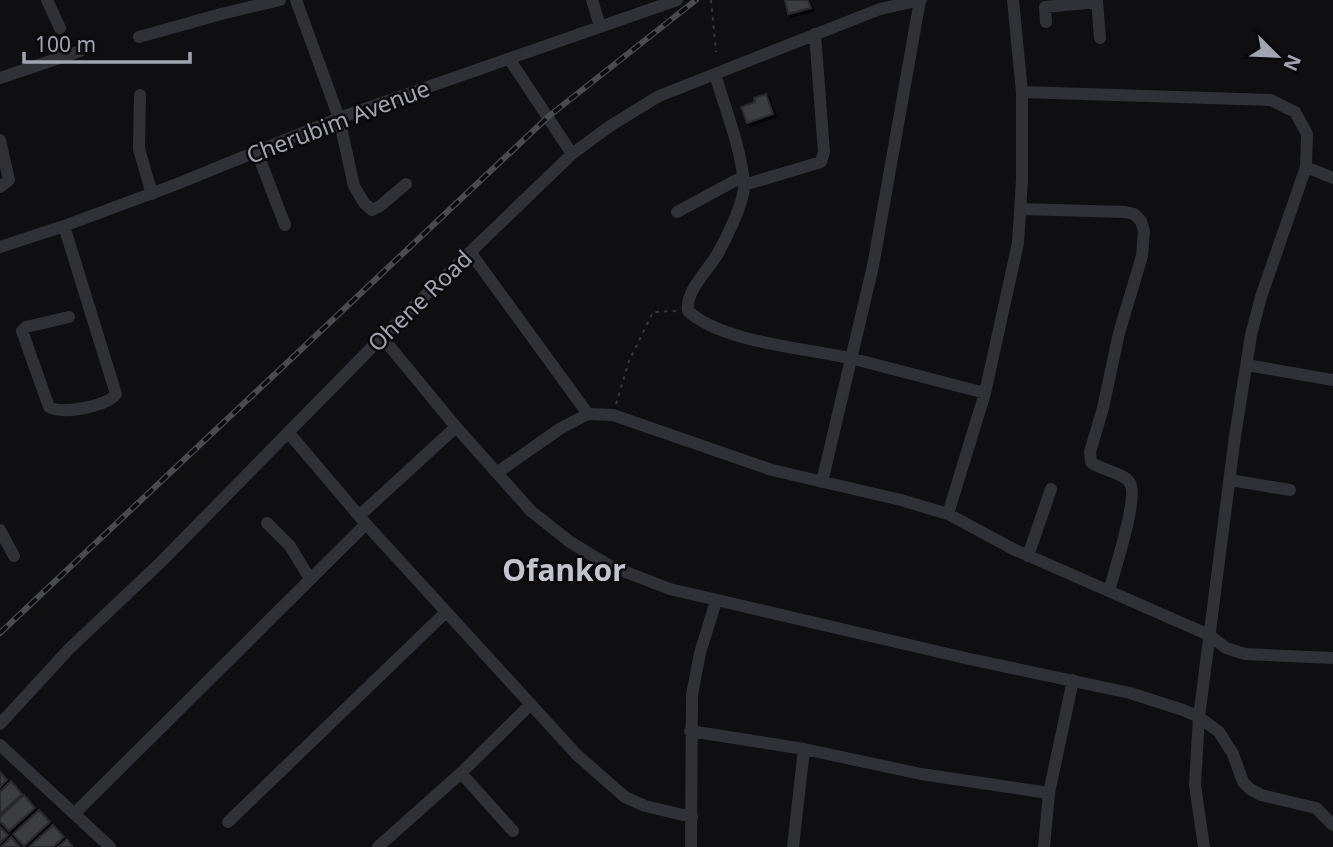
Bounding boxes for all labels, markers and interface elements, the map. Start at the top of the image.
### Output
scale bar [24,21,191,65]
north arrow [1242,21,1312,91]
text: 100 m [35,30,96,58]
text: N [1278,51,1308,75]
street label: Cherubim Avenue [241,71,434,171]
street label: Ohene Road [360,242,478,358]
district label: Ofankor [502,549,626,590]

